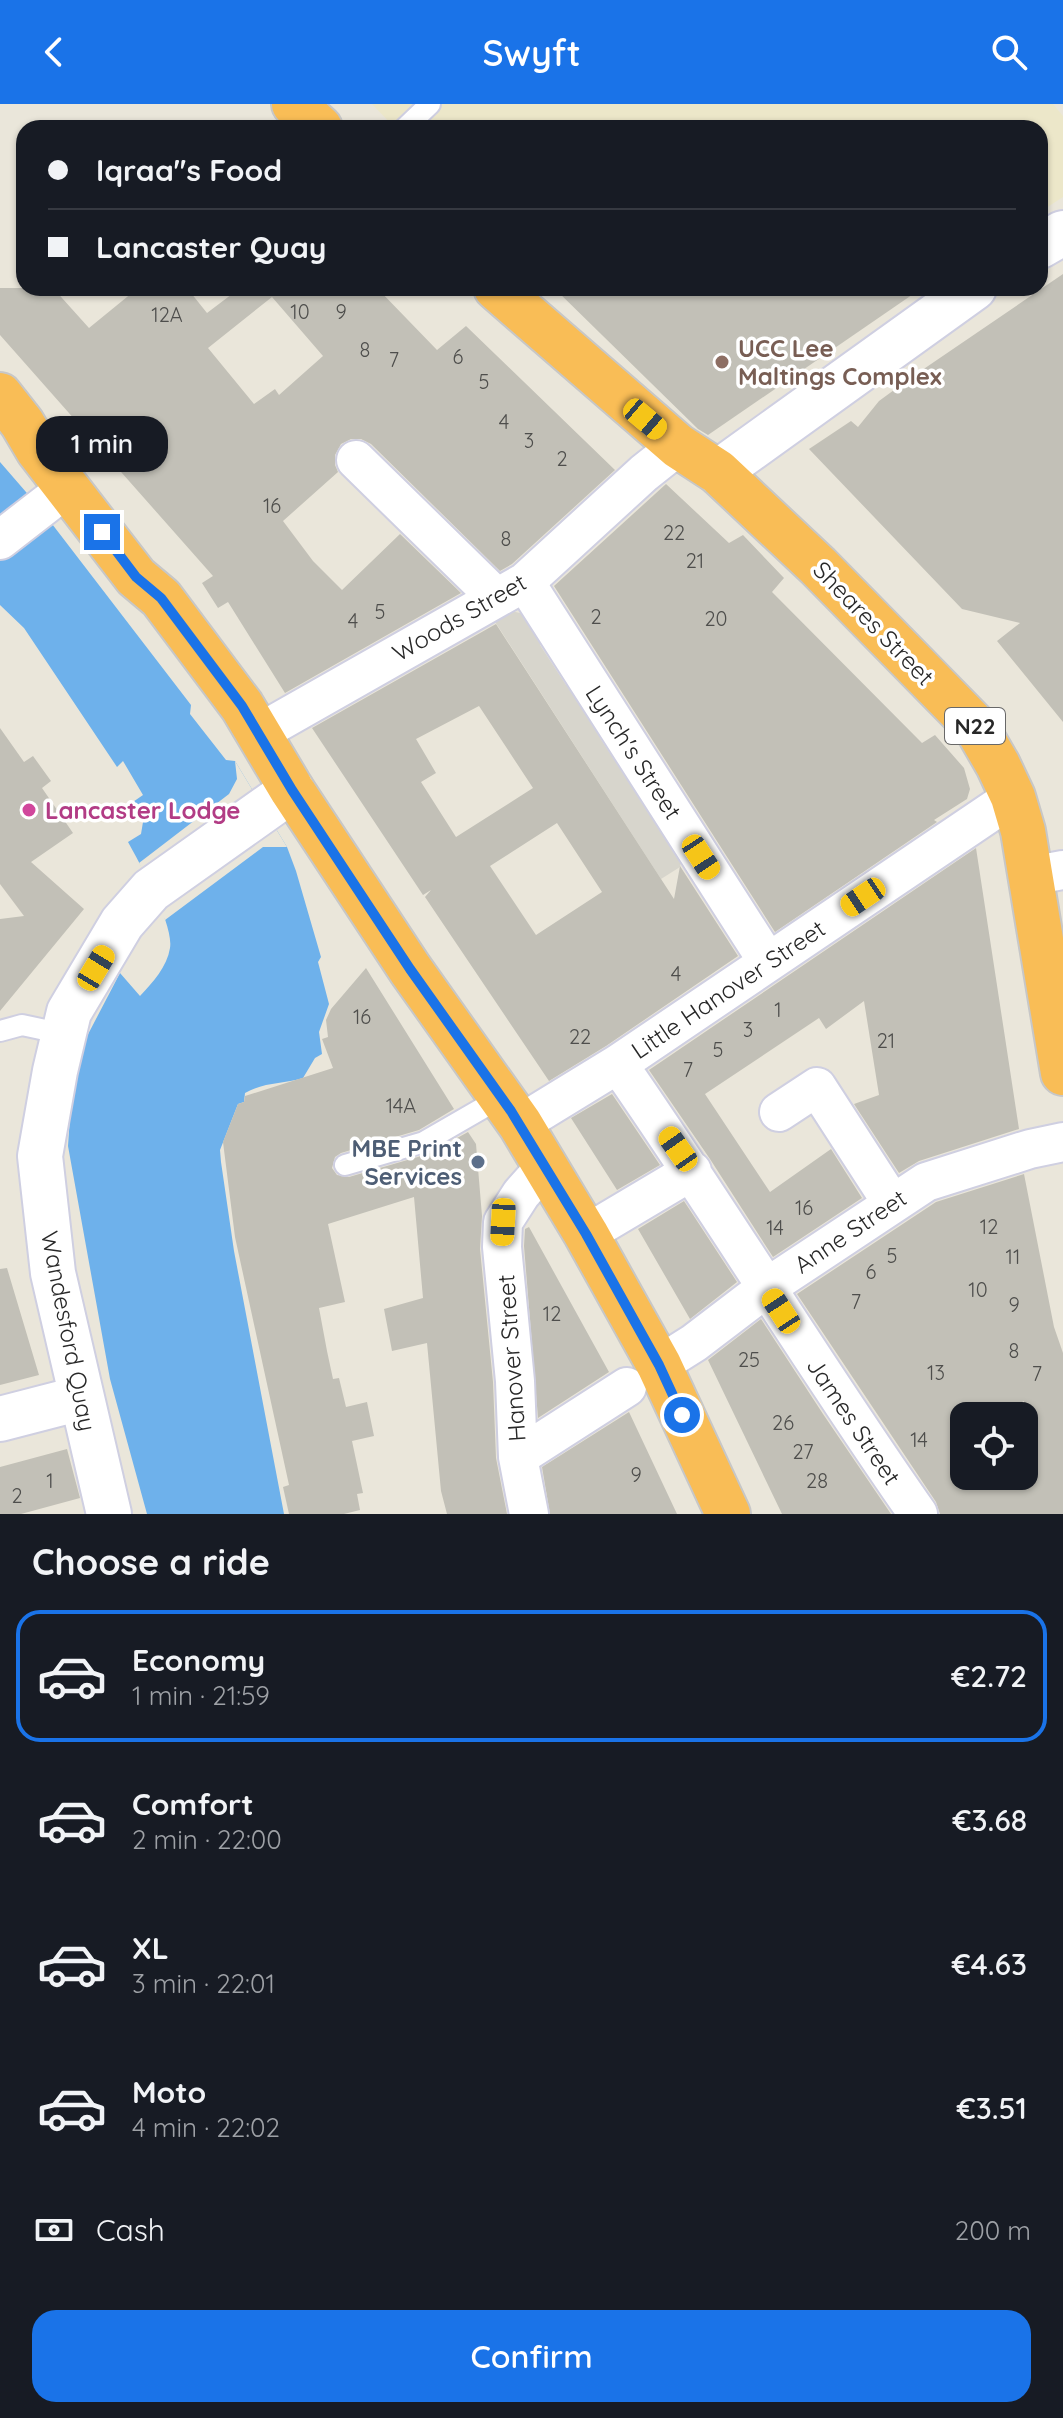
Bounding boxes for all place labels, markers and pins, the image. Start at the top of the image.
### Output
place label: UCC Lee Maltings Complex [738,333,942,391]
marker: UCC Lee Maltings Complex [713,353,731,371]
place label: Lancaster Lodge [45,795,241,825]
marker: Lancaster Lodge [20,801,38,819]
place label: MBE Print Services [352,1133,462,1191]
marker: MBE Print Services [469,1153,487,1171]

